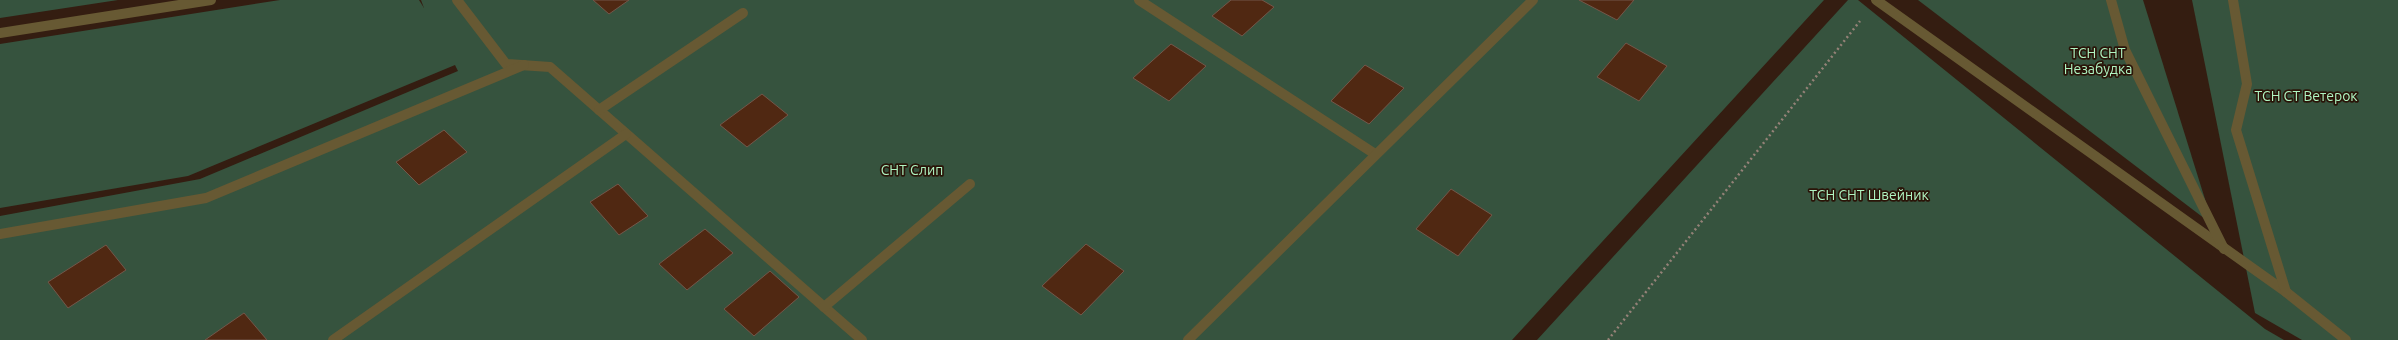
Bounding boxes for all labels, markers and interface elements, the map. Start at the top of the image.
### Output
park label: ТСН СНТ Незабудка [2064,45,2132,77]
park label: ТСН СТ Ветерок [2254,88,2358,104]
park label: СНТ Слип [881,162,943,178]
park label: ТСН СНТ Швейник [1809,187,1929,203]

